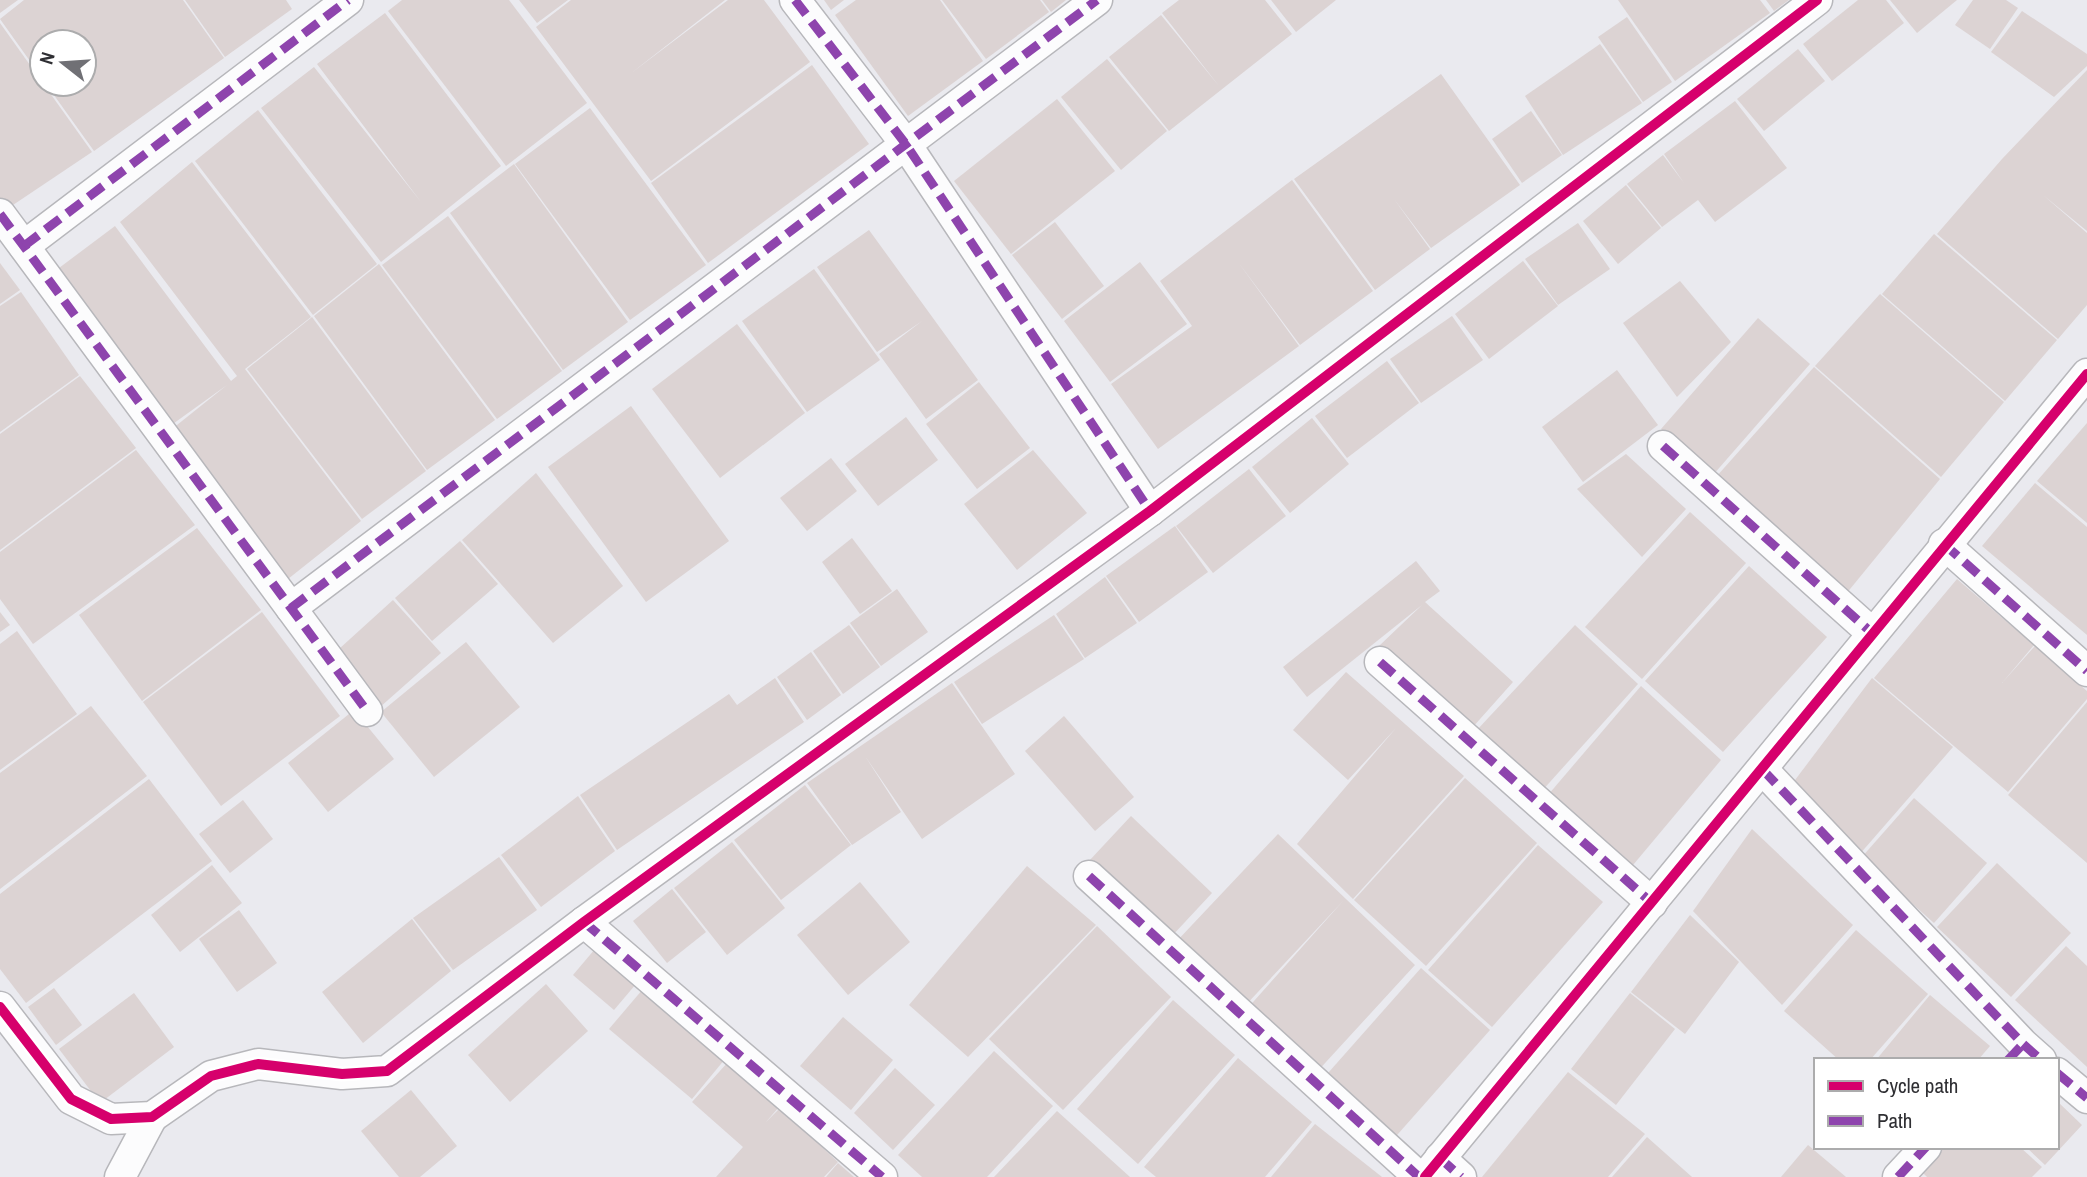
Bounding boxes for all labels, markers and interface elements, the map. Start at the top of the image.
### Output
north arrow [28,28,98,98]
text: N [33,49,61,67]
legend [1814,1058,2059,1149]
text: Cycle path [1877,1071,1958,1100]
text: Path [1877,1106,1912,1135]

